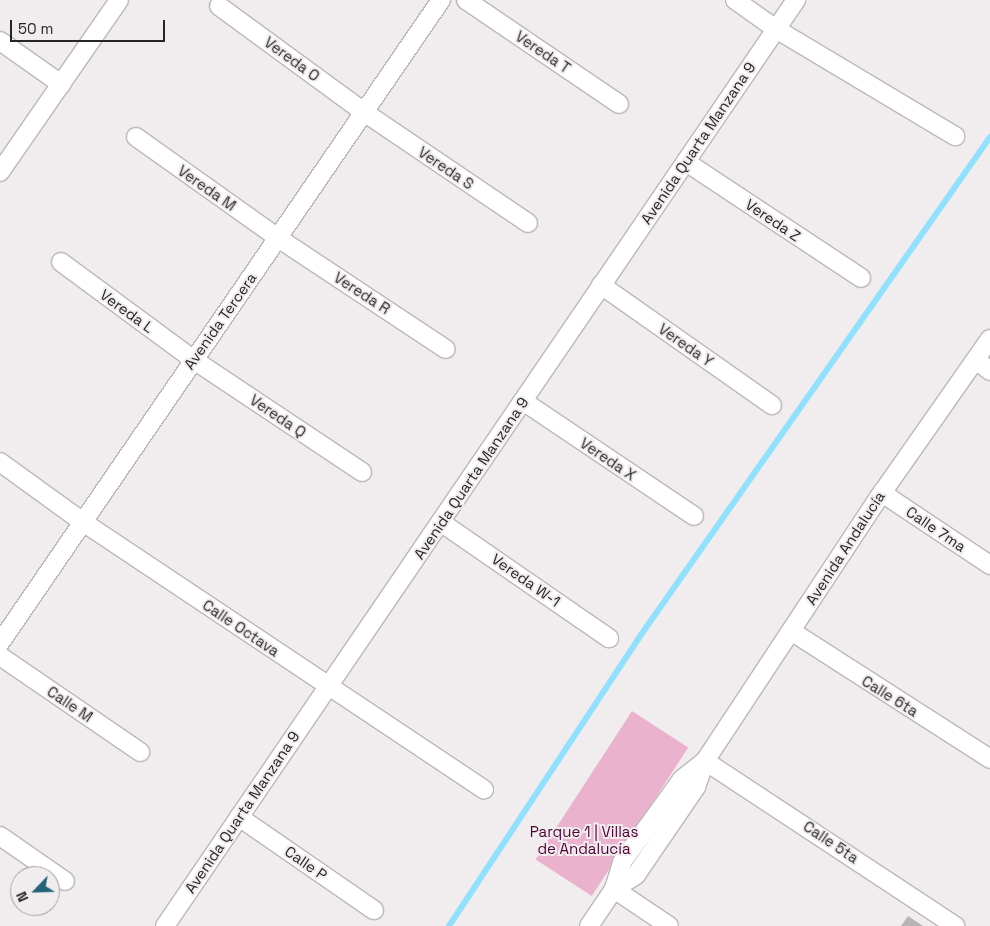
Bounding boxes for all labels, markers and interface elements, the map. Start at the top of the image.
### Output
scale bar [12,10,168,42]
text: 50 m [18,19,53,38]
street label: Vereda T [512,27,574,77]
street label: Vereda O [261,33,323,85]
street label: Avenida Quarta Manzana 9 [637,58,759,228]
street label: Vereda S [415,143,477,193]
street label: Vereda M [174,161,240,215]
street label: Vereda Z [742,195,804,245]
street label: Vereda R [330,268,394,318]
street label: Avenida Tercera [180,269,260,373]
street label: Vereda L [97,285,157,337]
street label: Vereda Y [655,320,717,370]
street label: Vereda Q [246,391,310,441]
street label: Avenida Quarta Manzana 9 [410,393,532,563]
street label: Vereda X [577,434,639,484]
street label: Avenida Andalucía [802,488,888,608]
street label: Calle 7ma [903,502,969,556]
street label: Vereda W-1 [488,550,564,610]
street label: Calle Octava [199,596,283,660]
street label: Calle 6ta [859,672,921,720]
street label: Calle M [44,682,96,726]
street label: Avenida Quarta Manzana 9 [181,727,303,897]
street label: Calle 5ta [800,817,862,867]
park label: Parque 1 | Villas de Andalucía [530,822,638,857]
street label: Calle P [281,842,331,884]
north arrow [10,866,60,916]
text: N [12,889,32,905]

